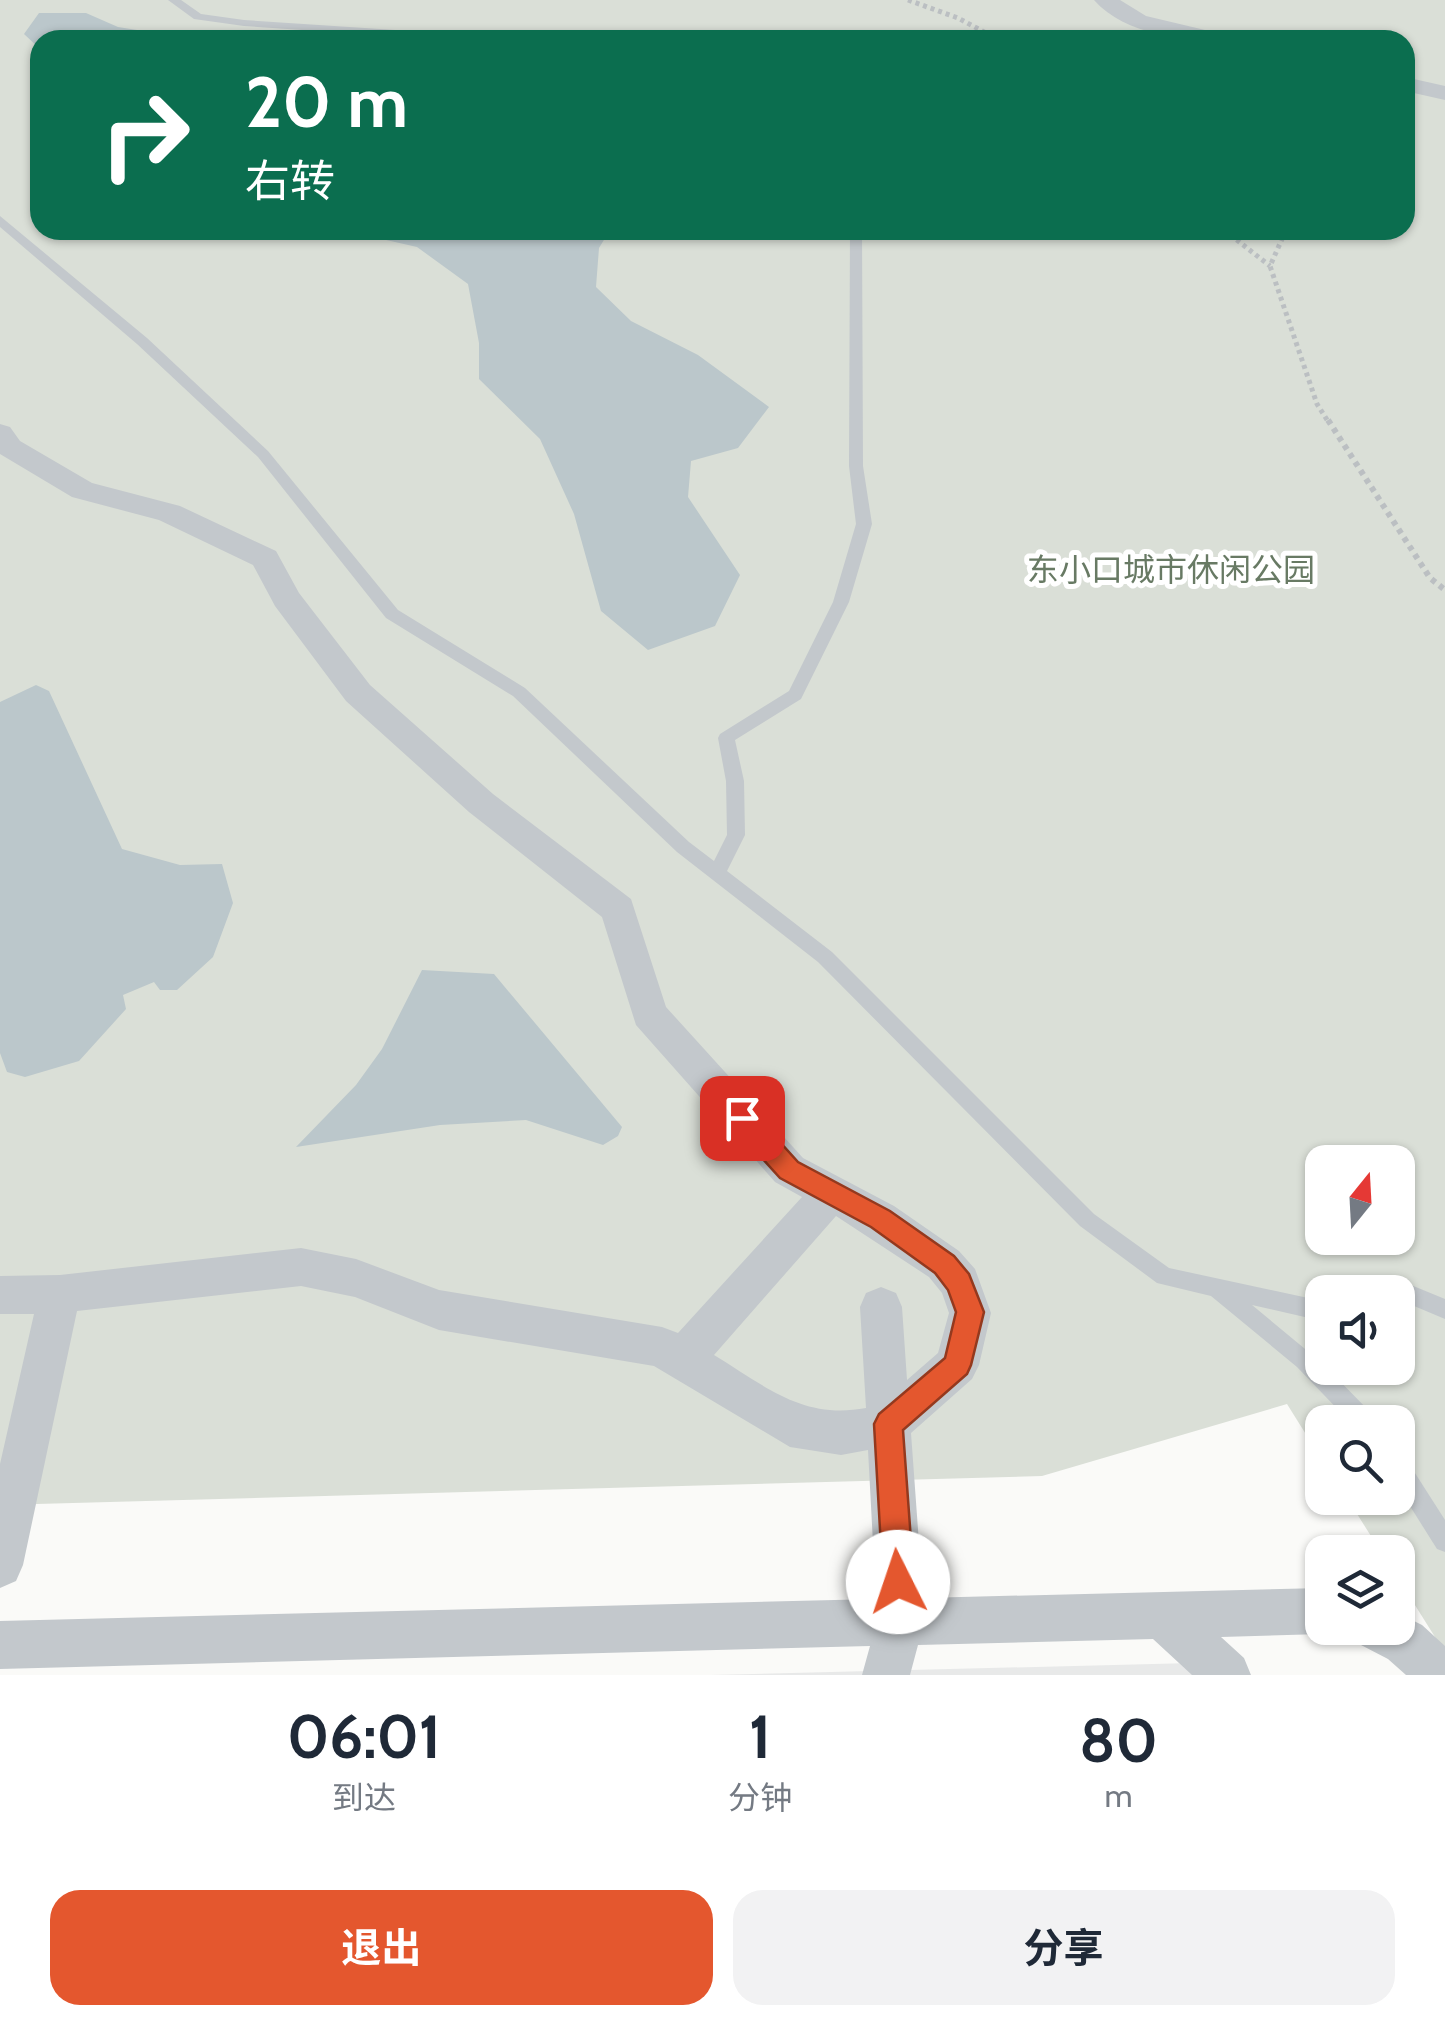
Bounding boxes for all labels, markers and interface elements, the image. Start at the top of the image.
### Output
text: 20 m [245,59,408,145]
icon: right [80,70,210,200]
text: 右转 [245,154,335,208]
park label: 东小口城市休闲公园 [1027,550,1315,589]
pin [700,1076,785,1161]
icon: arrive [715,1091,770,1146]
north arrow [1305,1145,1415,1255]
map controls [1305,1145,1415,1645]
button: sound [1305,1275,1415,1385]
button: search [1305,1405,1415,1515]
position arrow [846,1530,950,1634]
button: layers [1305,1535,1415,1645]
text: 06:01 [287,1700,441,1773]
text: 1 [749,1700,771,1773]
text: 80 [1079,1704,1158,1777]
text: m [1105,1776,1133,1815]
text: 到达 [332,1778,396,1817]
text: 分钟 [728,1778,792,1817]
button: 退出 [50,1890,713,2005]
button: 分享 [733,1890,1395,2005]

